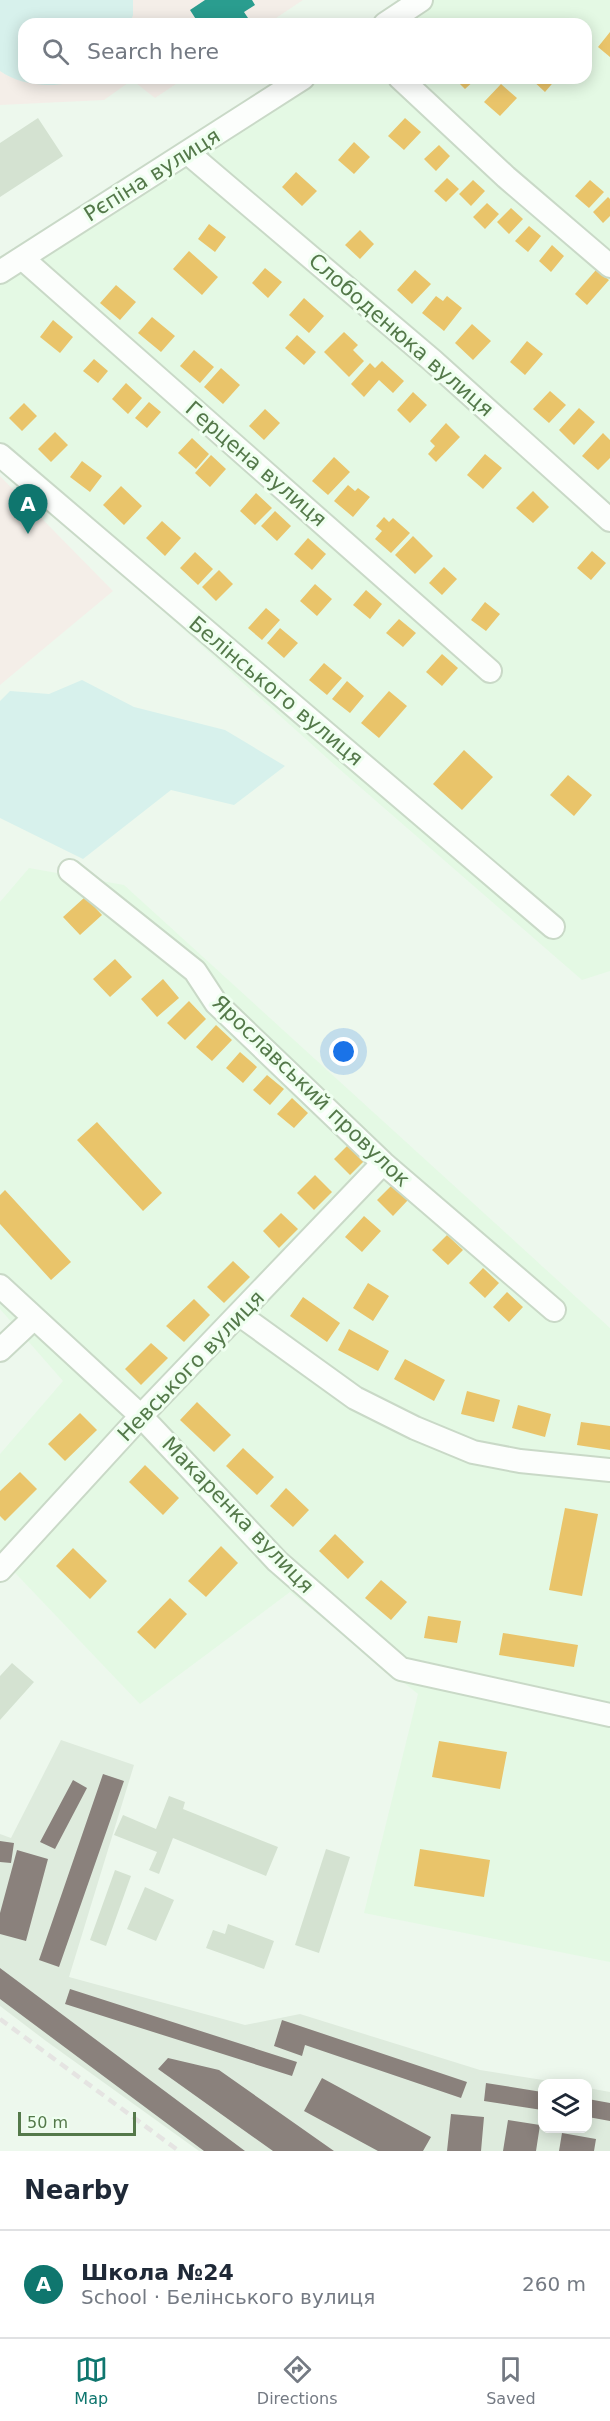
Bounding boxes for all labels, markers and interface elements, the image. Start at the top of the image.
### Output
search box [18,18,592,84]
icon: search [39,35,72,68]
text: Search here [87,39,219,64]
street label: Рєпіна вулиця [80,124,224,226]
street label: Слободенюка вулиця [304,248,498,422]
street label: Герцена вулиця [181,396,331,532]
pin: A [9,484,48,534]
street label: Белінського вулиця [184,611,368,771]
street label: Ярославський провулок [207,990,415,1192]
your location [329,1037,358,1066]
street label: Невського вулиця [113,1286,269,1446]
street label: Макаренка вулиця [157,1432,319,1598]
map controls [538,2079,592,2133]
button: layers [538,2079,592,2133]
scale bar [18,2109,136,2136]
text: 50 m [27,2113,68,2132]
text: Nearby [24,2175,129,2205]
text: Школа №24 [81,2260,234,2285]
text: A [36,2272,51,2296]
text: 260 m [522,2272,586,2296]
text: School · Белінського вулиця [81,2285,375,2309]
tab: Map [74,2353,108,2408]
tab: Directions [257,2353,337,2408]
tab: Saved [486,2353,536,2408]

